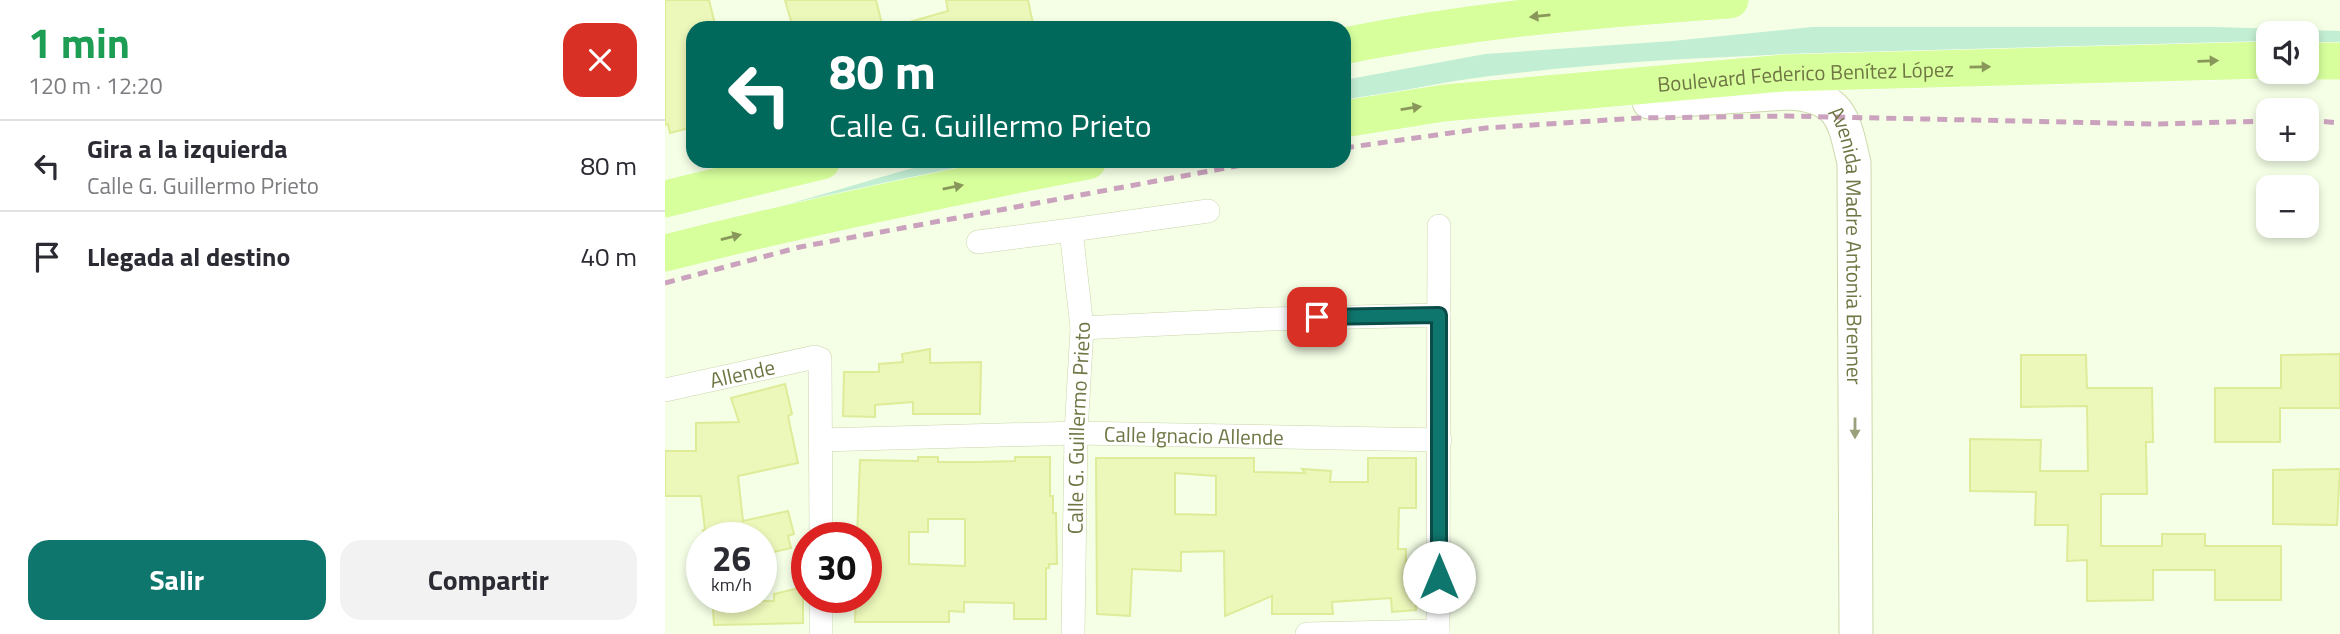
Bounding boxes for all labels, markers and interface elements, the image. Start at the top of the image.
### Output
text: 1 min [28,10,130,74]
one-way arrow [1528,11,1550,22]
map controls [2256,21,2319,238]
button: sound [2256,21,2319,84]
button: close [563,23,637,97]
text: 80 m [829,33,936,108]
icon: left [714,49,805,140]
street label: Boulevard Federico Benítez López [1656,52,1954,100]
one-way arrow [2197,55,2219,66]
one-way arrow [1969,61,1991,72]
text: 120 m · 12:20 [28,68,163,103]
button: + [2256,98,2319,161]
street label: Avenida Madre Antonia Brenner [1821,99,1871,385]
text: Calle G. Guillermo Prieto [829,101,1152,149]
one-way arrow [1401,102,1423,113]
text: Gira a la izquierda [87,129,288,168]
text: 80 m [580,146,637,185]
icon: left [28,147,66,185]
text: Calle G. Guillermo Prieto [87,168,319,203]
button: − [2256,175,2319,238]
one-way arrow [942,181,964,192]
one-way arrow [720,231,742,242]
text: Llegada al destino [87,237,290,276]
text: 40 m [580,237,637,276]
icon: arrive [28,238,66,276]
pin [1287,287,1347,347]
icon: arrive [1298,298,1336,336]
street label: Calle G. Guillermo Prieto [1058,320,1098,534]
street label: Allende [707,350,778,396]
one-way arrow [1849,417,1861,439]
street label: Calle Ignacio Allende [1104,418,1284,453]
speed limit sign: 30 [791,522,882,613]
text: 26 [712,531,751,585]
button: Salir [28,540,326,620]
button: Compartir [340,540,637,620]
position arrow [1402,540,1476,614]
text: km/h [711,571,752,598]

